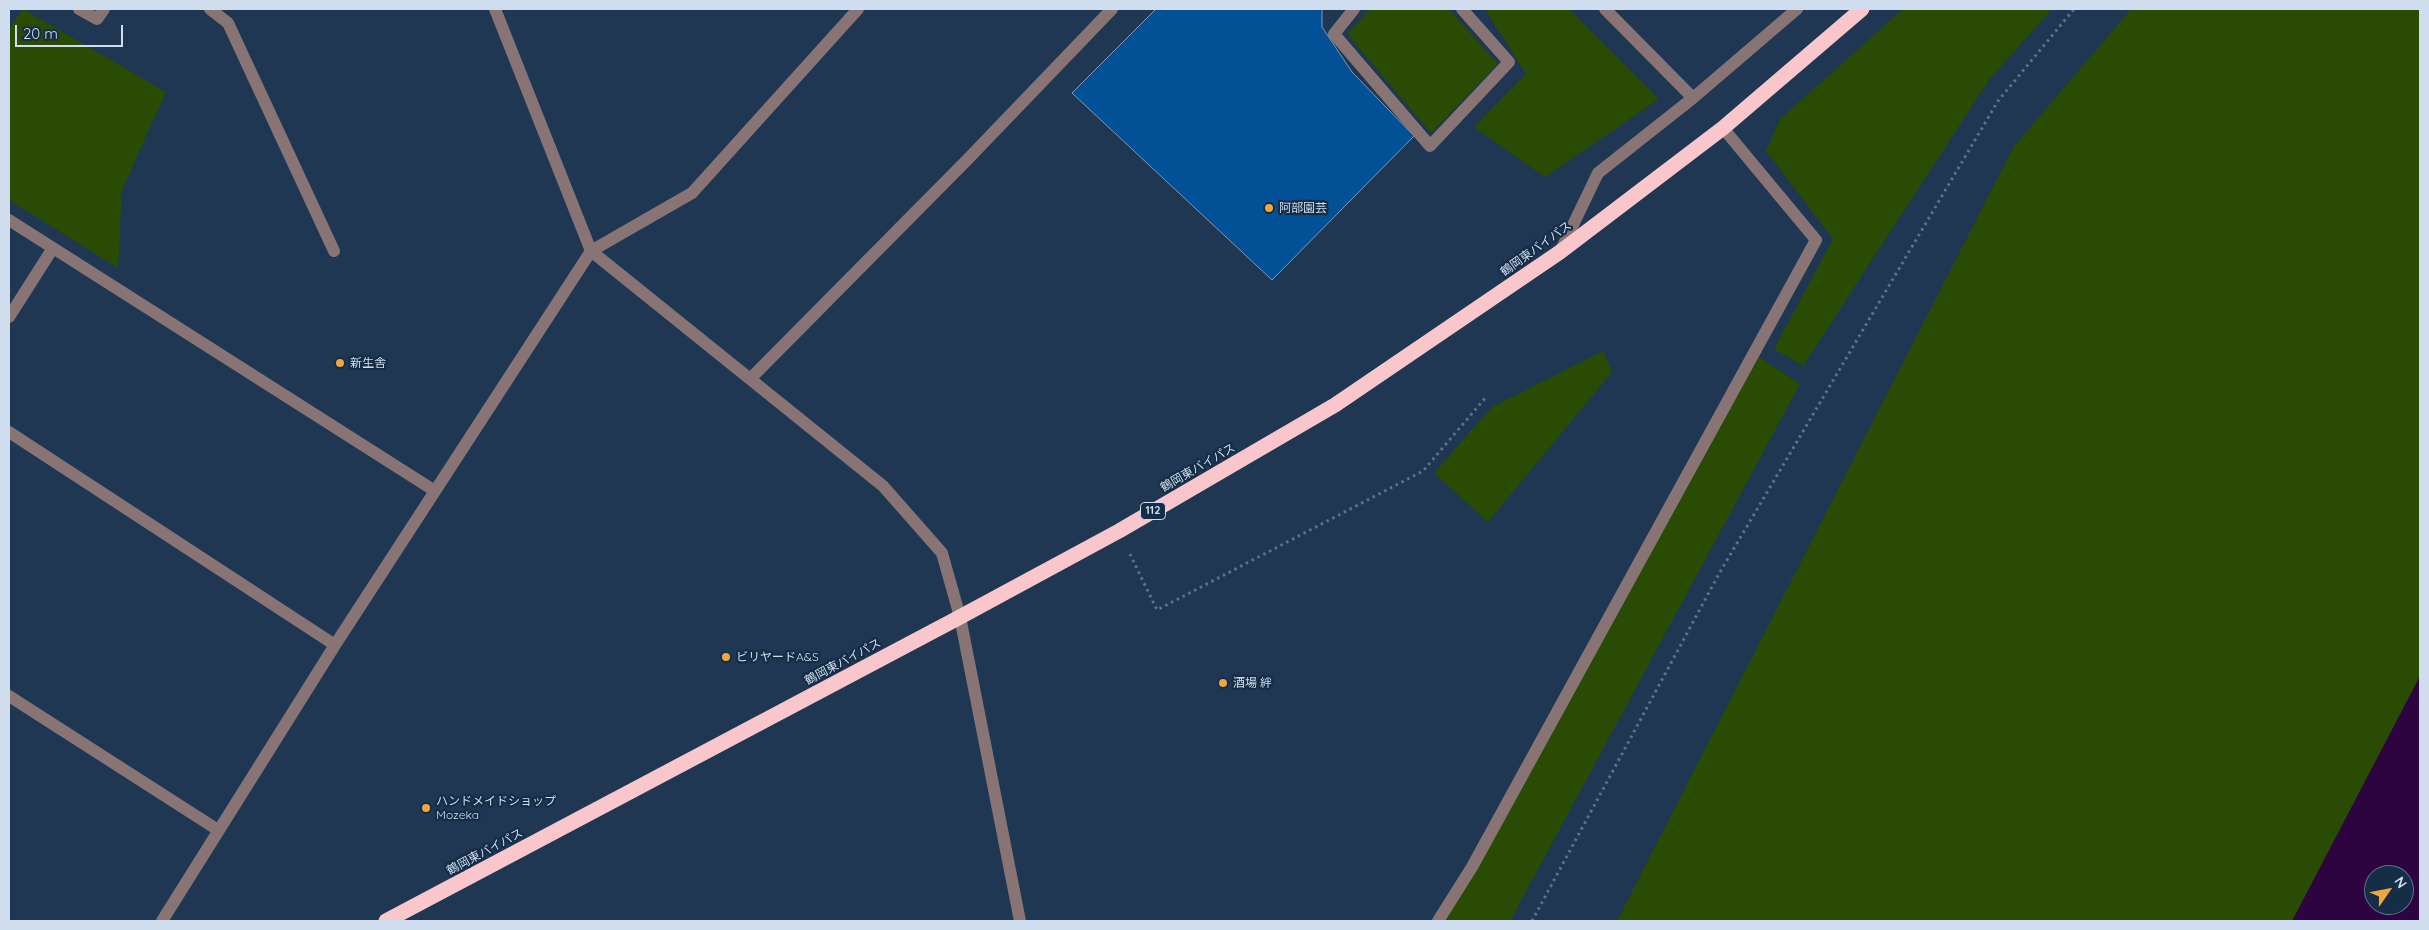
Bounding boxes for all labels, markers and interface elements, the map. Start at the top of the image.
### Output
scale bar [18,15,125,47]
text: 20 m [23,24,58,43]
place label: 阿部園芸 [1279,201,1327,215]
marker: 阿部園芸 [1263,202,1275,214]
street label: 鶴岡東バイパス [1498,218,1574,280]
place label: 新生舎 [350,356,386,370]
marker: 新生舎 [334,357,346,369]
street label: 鶴岡東バイパス [1158,441,1238,495]
road number: 112 [1140,502,1166,520]
street label: 鶴岡東バイパス [803,636,883,688]
place label: ビリヤードA&S [736,650,819,664]
marker: ビリヤードA&S [720,651,732,663]
place label: 酒場 絆 [1233,676,1272,690]
marker: 酒場 絆 [1217,677,1229,689]
place label: ハンドメイドショップ Mozeka [436,794,556,822]
marker: ハンドメイドショップ Mozeka [420,802,432,814]
street label: 鶴岡東バイパス [445,826,525,878]
north arrow [2364,865,2414,915]
text: N [2390,873,2411,892]

